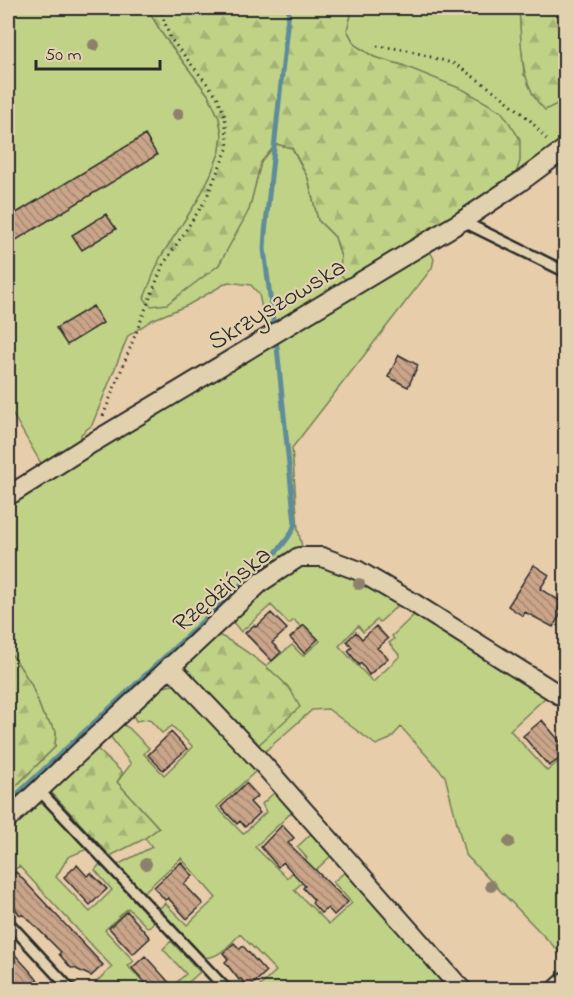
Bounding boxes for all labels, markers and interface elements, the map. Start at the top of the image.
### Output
scale bar [36,33,160,71]
text: 50 m [45,43,82,69]
street label: Skrzyszowska [201,249,354,362]
street label: Rzędzińska [165,538,281,643]

